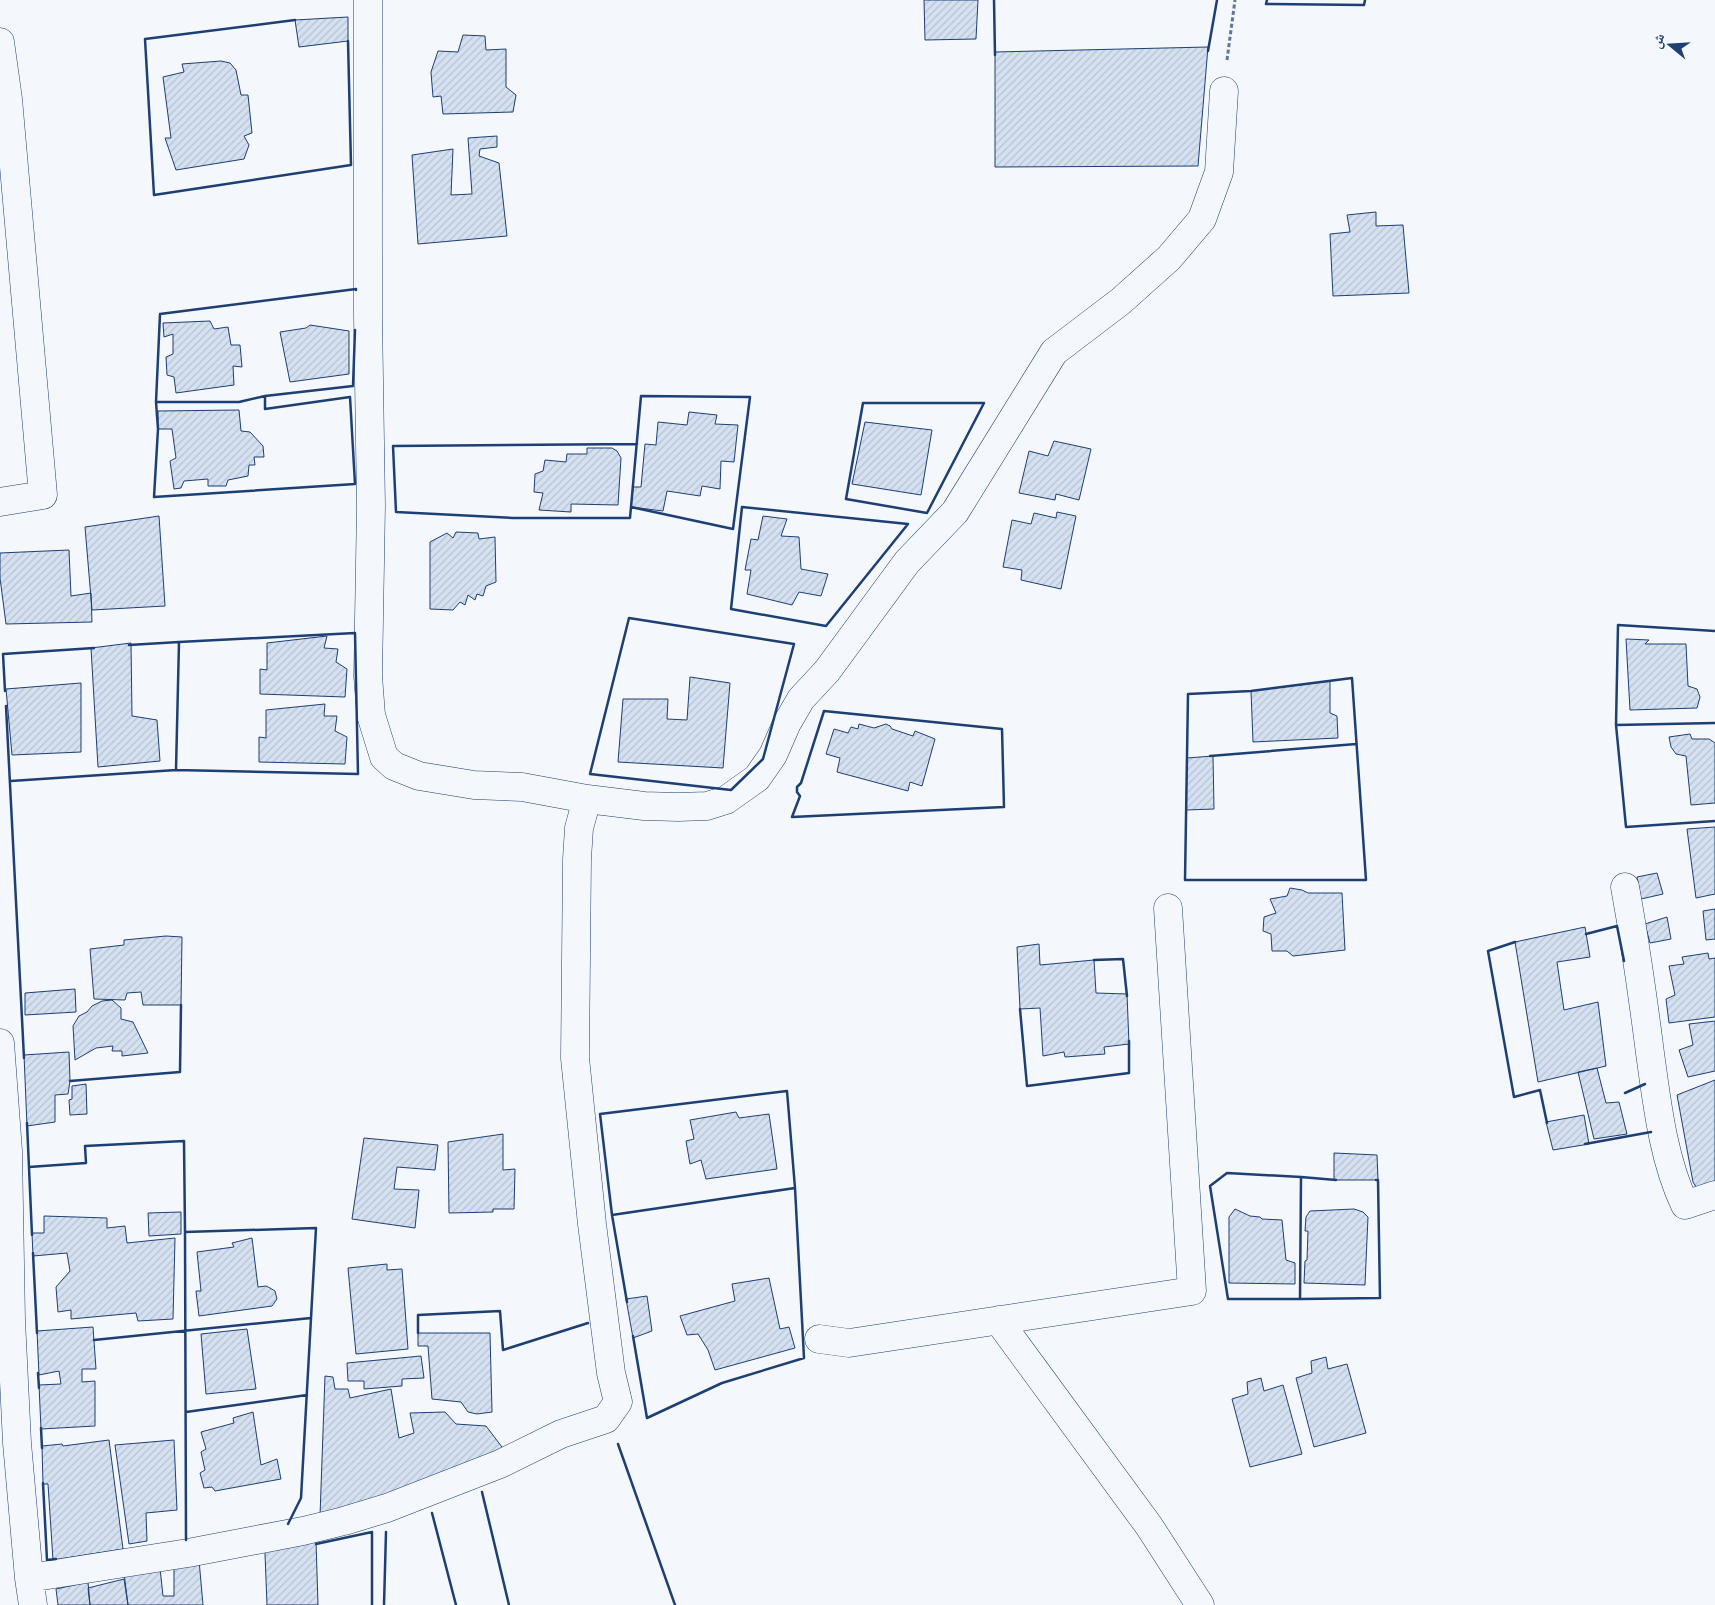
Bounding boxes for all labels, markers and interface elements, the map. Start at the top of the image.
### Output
north arrow [1645,20,1695,70]
text: ش [1647,31,1669,51]

